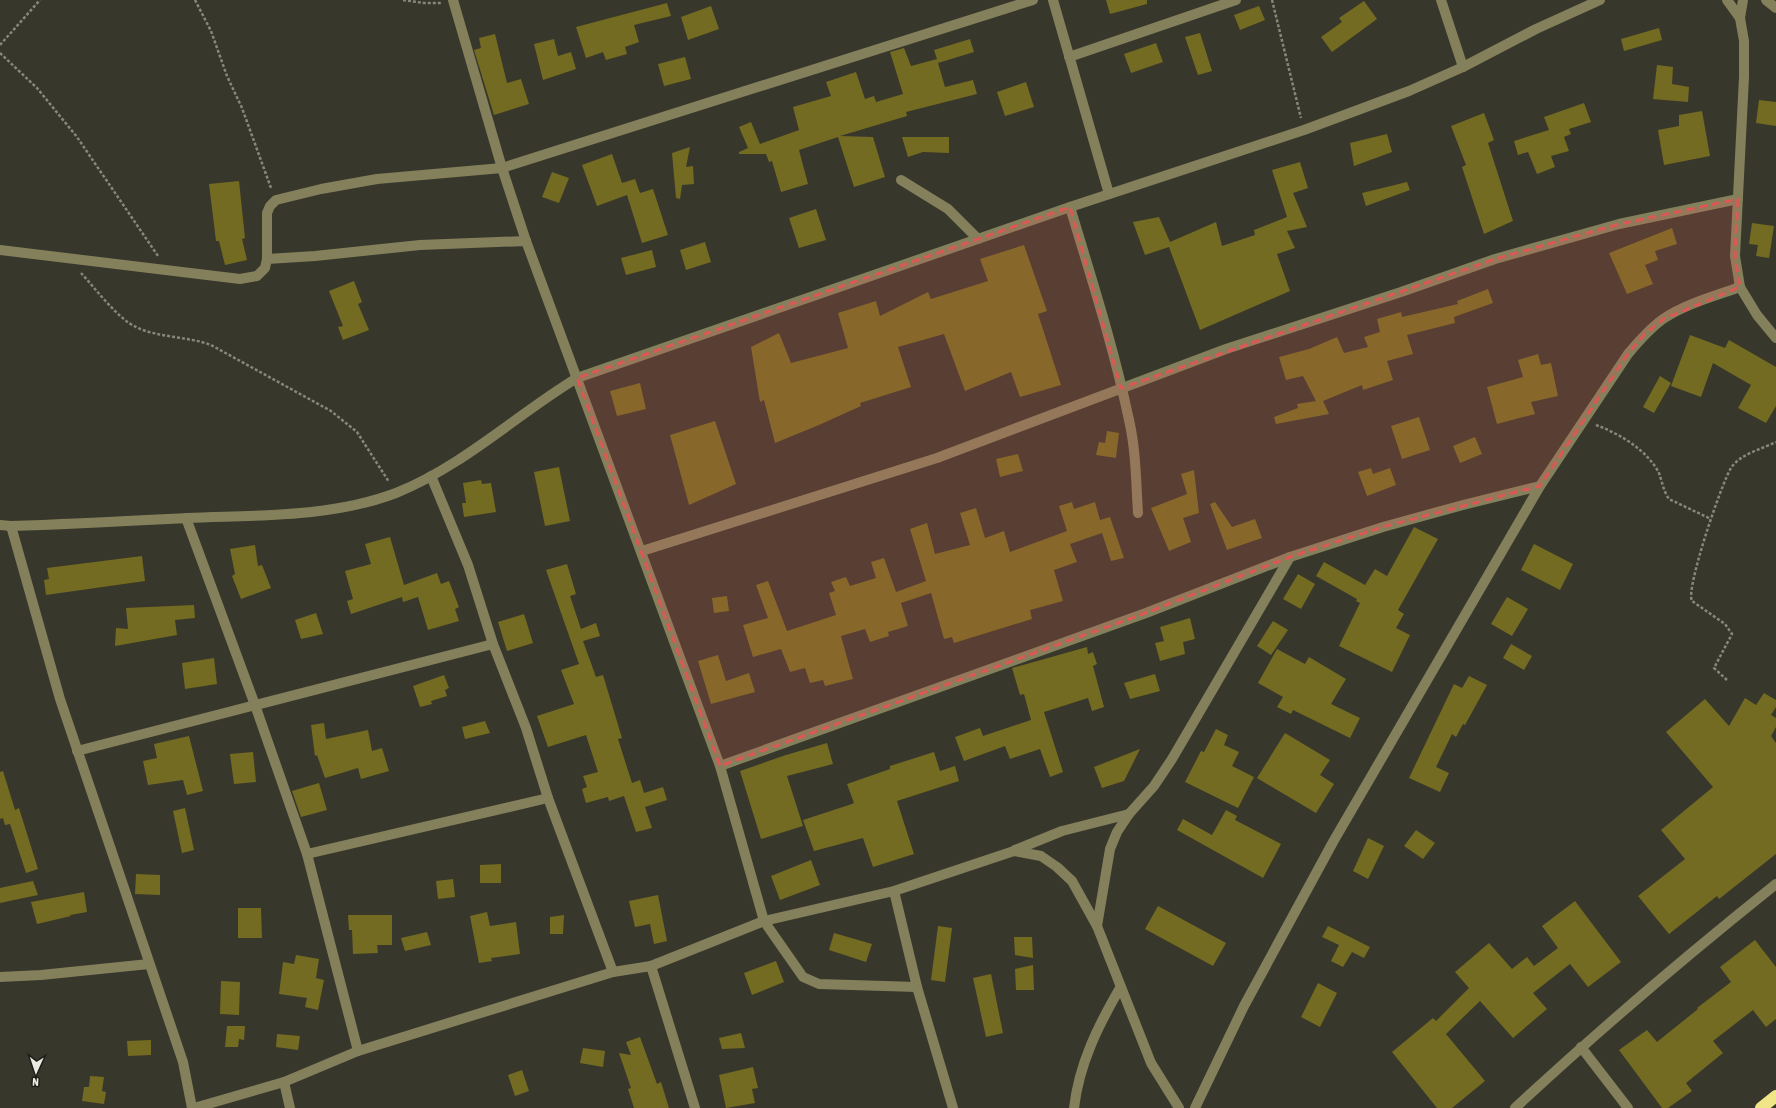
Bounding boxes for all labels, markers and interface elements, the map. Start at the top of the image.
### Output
north arrow [16,1052,56,1092]
text: N [32,1076,39,1088]

